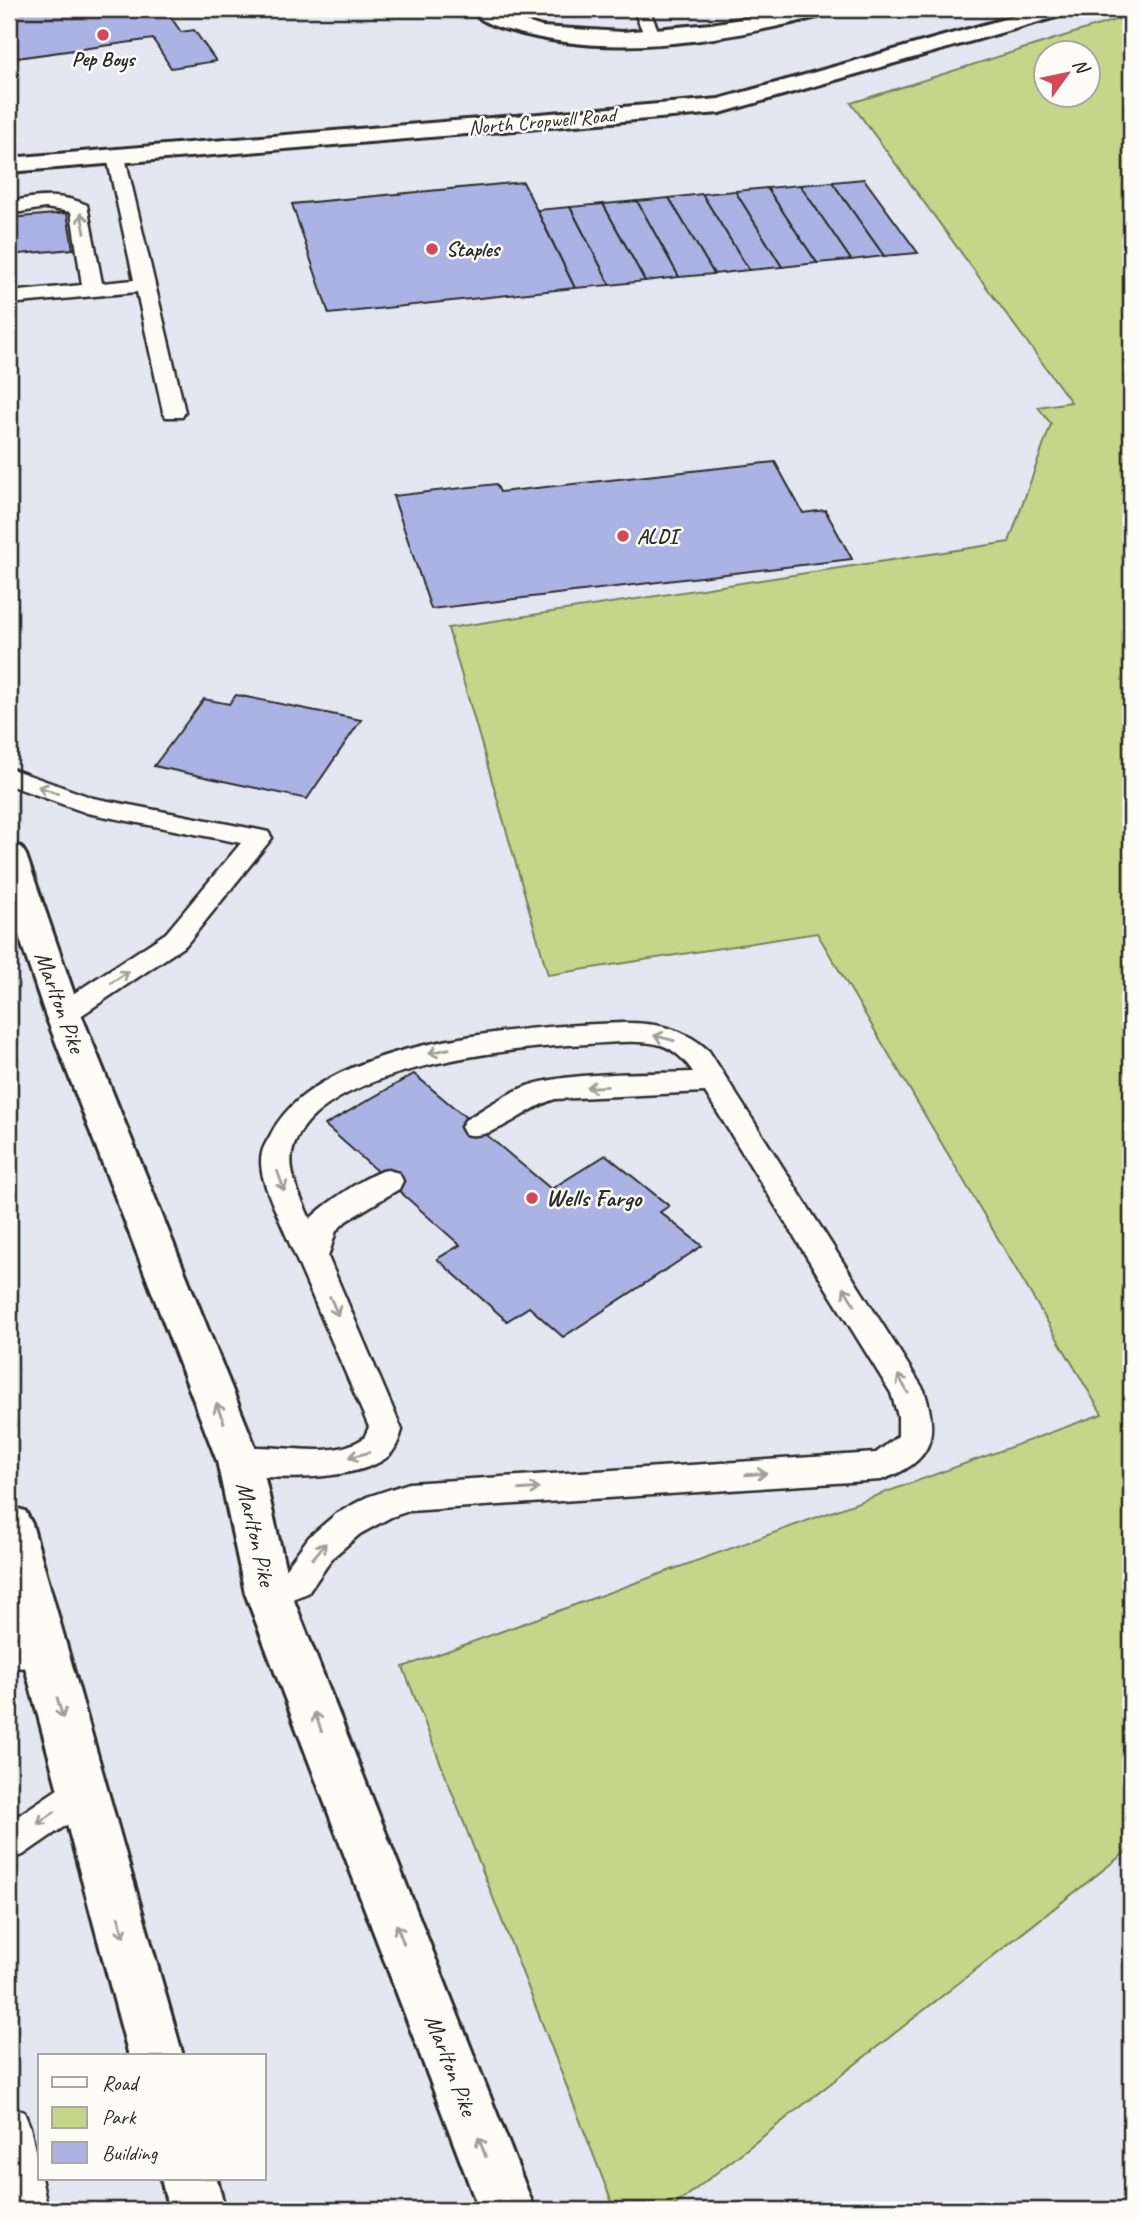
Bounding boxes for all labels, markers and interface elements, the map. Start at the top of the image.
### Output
marker: Pep Boys [95,27,111,43]
north arrow [1032,38,1102,108]
place label: Pep Boys [72,46,137,73]
text: N [1067,54,1095,79]
street label: North Cropwell Road [467,101,620,140]
one-way arrow [75,212,89,235]
place label: Staples [446,236,502,262]
marker: Staples [424,241,440,257]
place label: ALDI [637,523,682,549]
marker: ALDI [615,528,631,544]
one-way arrow [37,783,59,796]
street label: Marlton Pike [28,947,93,1059]
one-way arrow [109,969,129,983]
one-way arrow [653,1031,676,1044]
one-way arrow [428,1045,451,1058]
one-way arrow [585,1080,608,1093]
one-way arrow [276,1169,288,1191]
place label: Wells Fargo [546,1183,643,1213]
marker: Wells Fargo [524,1190,540,1206]
one-way arrow [841,1287,856,1306]
one-way arrow [328,1295,341,1316]
one-way arrow [896,1374,909,1395]
one-way arrow [213,1402,226,1424]
one-way arrow [348,1449,370,1462]
one-way arrow [745,1467,767,1480]
street label: Marlton Pike [229,1479,283,1591]
one-way arrow [518,1482,540,1495]
one-way arrow [311,1543,327,1561]
one-way arrow [54,1697,67,1719]
one-way arrow [311,1712,324,1734]
one-way arrow [37,1811,57,1825]
one-way arrow [115,1915,128,1938]
one-way arrow [393,1924,406,1946]
street label: Marlton Pike [418,2010,485,2122]
legend [38,2054,266,2180]
text: Road [102,2070,141,2096]
text: Park [102,2104,137,2130]
one-way arrow [475,2136,488,2158]
text: Building [102,2140,159,2166]

